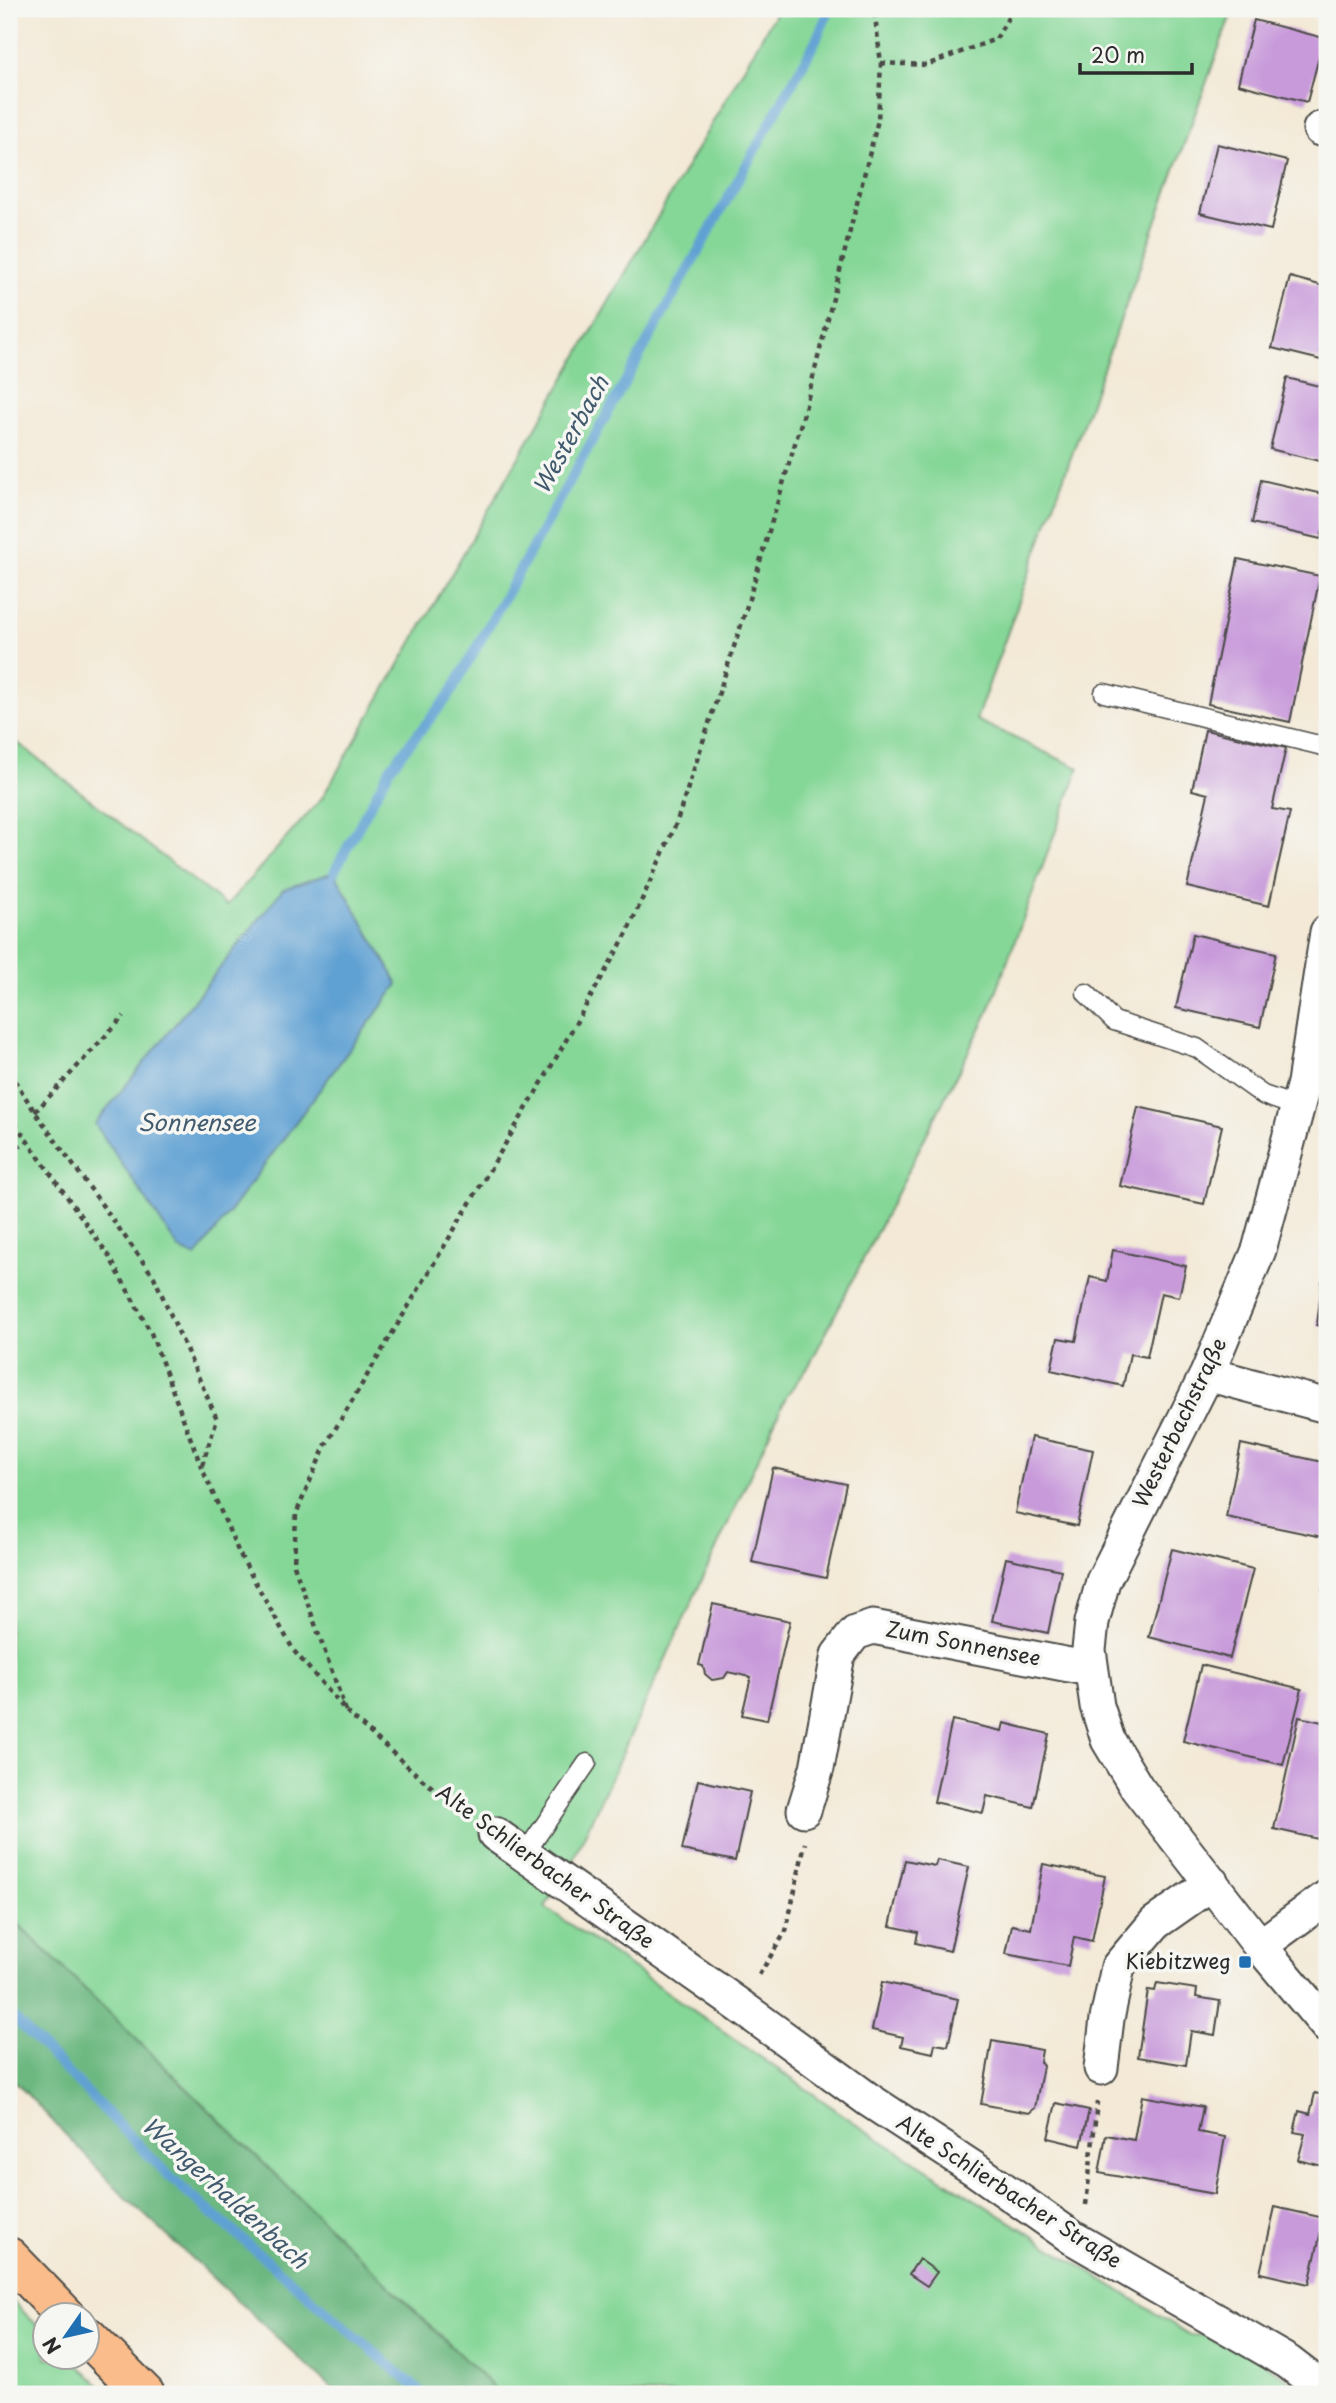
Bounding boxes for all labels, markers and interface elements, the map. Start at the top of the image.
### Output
scale bar [1080,32,1192,76]
text: 20 m [1091,38,1145,70]
water label: Westerbach [523,368,617,500]
water label: Sonnensee [138,1104,257,1139]
street label: Westerbachstraße [1123,1332,1233,1513]
street label: Zum Sonnensee [883,1611,1043,1673]
street label: Alte Schlierbacher Straße [430,1775,662,1956]
place label: Kiebitzweg [1125,1944,1231,1976]
marker: Kiebitzweg [1237,1954,1253,1970]
street label: Alte Schlierbacher Straße [891,2105,1129,2275]
water label: Wangerhaldenbach [135,2108,317,2276]
north arrow [32,2302,102,2372]
text: N [35,2332,67,2360]

